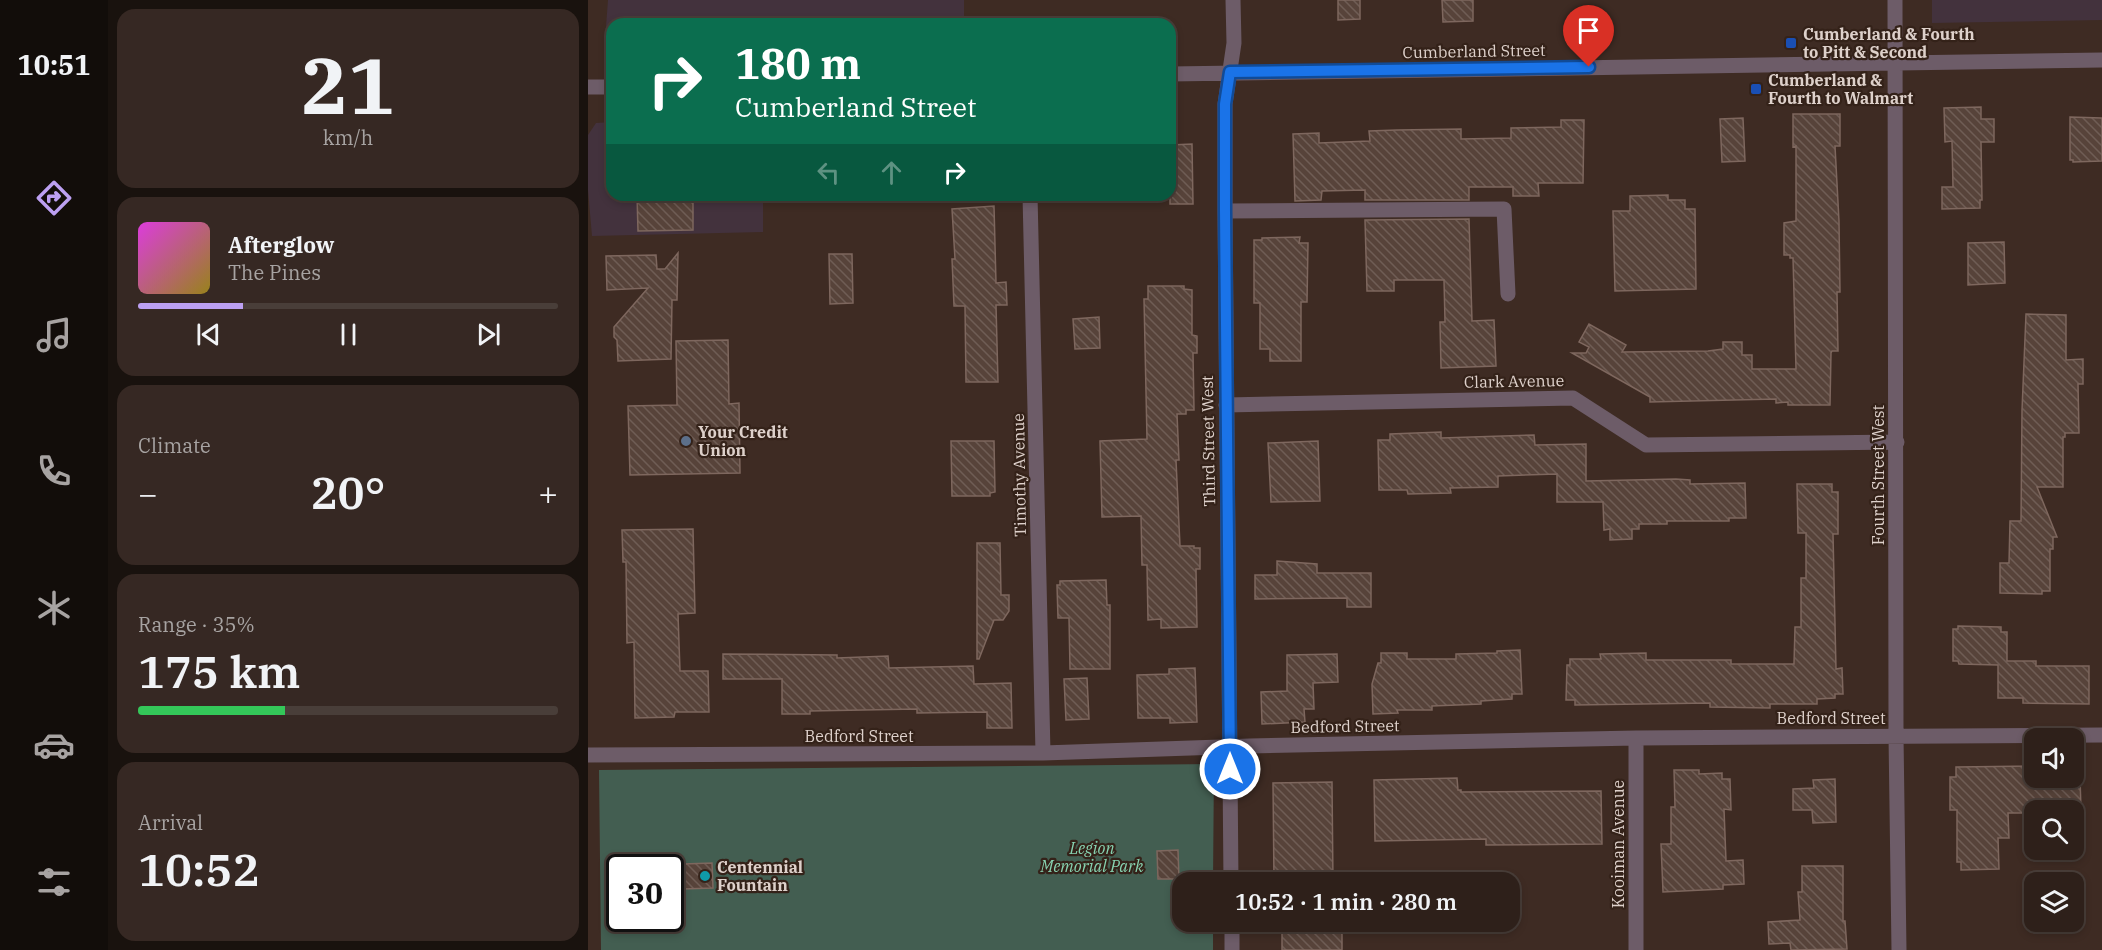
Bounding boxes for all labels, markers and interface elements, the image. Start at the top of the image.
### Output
pin [1563,5,1614,67]
icon: arrive [1572,14,1605,47]
place label: Cumberland & Fourth to Pitt & Second [1803,24,1975,62]
text: 21 [301,34,395,135]
text: 180 m [735,36,861,91]
marker: Cumberland & Fourth to Pitt & Second [1784,36,1798,50]
street label: Cumberland Street [1402,40,1546,62]
icon: right [636,42,714,120]
text: 10:51 [18,47,90,82]
place label: Cumberland & Fourth to Walmart [1768,70,1913,108]
marker: Cumberland & Fourth to Walmart [1749,82,1763,96]
text: Cumberland Street [735,89,976,124]
text: km/h [323,124,373,151]
icon: left [812,156,845,189]
icon: ahead [875,156,908,189]
icon: right [938,156,971,189]
icon: directions [33,177,75,219]
text: Afterglow [228,230,335,259]
text: The Pines [228,259,321,286]
icon: music [33,314,75,356]
icon: previous [192,318,225,351]
icon: pause [332,318,365,351]
icon: next [472,318,505,351]
street label: Clark Avenue [1464,370,1564,392]
street label: Third Street West [1197,375,1219,507]
street label: Fourth Street West [1868,405,1888,545]
street label: Timothy Avenue [1008,413,1030,537]
place label: Your Credit Union [698,422,788,460]
text: Climate [138,432,211,459]
marker: Your Credit Union [679,434,693,448]
icon: phone [33,450,75,492]
text: 20° [310,463,386,521]
text: − [138,472,158,515]
text: + [538,472,558,515]
icon: climate [33,587,75,629]
text: Range · 35% [138,611,255,638]
text: 175 km [138,642,300,700]
street label: Bedford Street [1776,708,1886,728]
street label: Bedford Street [1290,715,1400,737]
icon: car [33,724,75,766]
street label: Bedford Street [804,726,914,746]
map controls [2024,728,2084,932]
button: sound [2024,728,2084,788]
position arrow [1198,737,1262,801]
street label: Kooiman Avenue [1608,780,1628,908]
button: search [2024,800,2084,860]
text: Arrival [138,809,203,836]
park label: Legion Memorial Park [1039,838,1144,876]
text: 10:52 [138,840,259,898]
speed limit sign: 30 [606,854,684,932]
place label: Centennial Fountain [717,857,803,895]
icon: filters [33,861,75,903]
marker: Centennial Fountain [698,869,712,883]
button: layers [2024,872,2084,932]
text: 10:52 · 1 min · 280 m [1235,887,1457,916]

